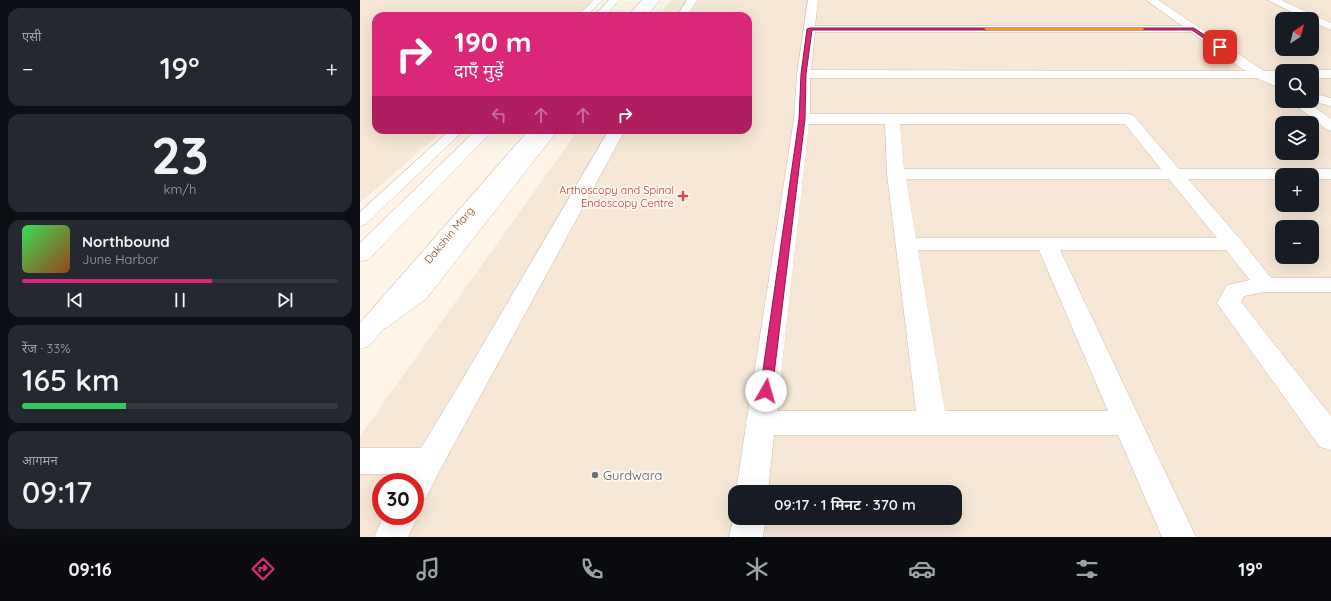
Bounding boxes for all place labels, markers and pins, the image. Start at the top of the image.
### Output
pin [1203,30,1237,64]
place label: Arthoscopy and Spinal Endoscopy Centre [559,183,674,210]
marker: Arthoscopy and Spinal Endoscopy Centre [677,190,689,202]
place label: Gurdwara [603,467,662,483]
marker: Gurdwara [590,470,600,480]

